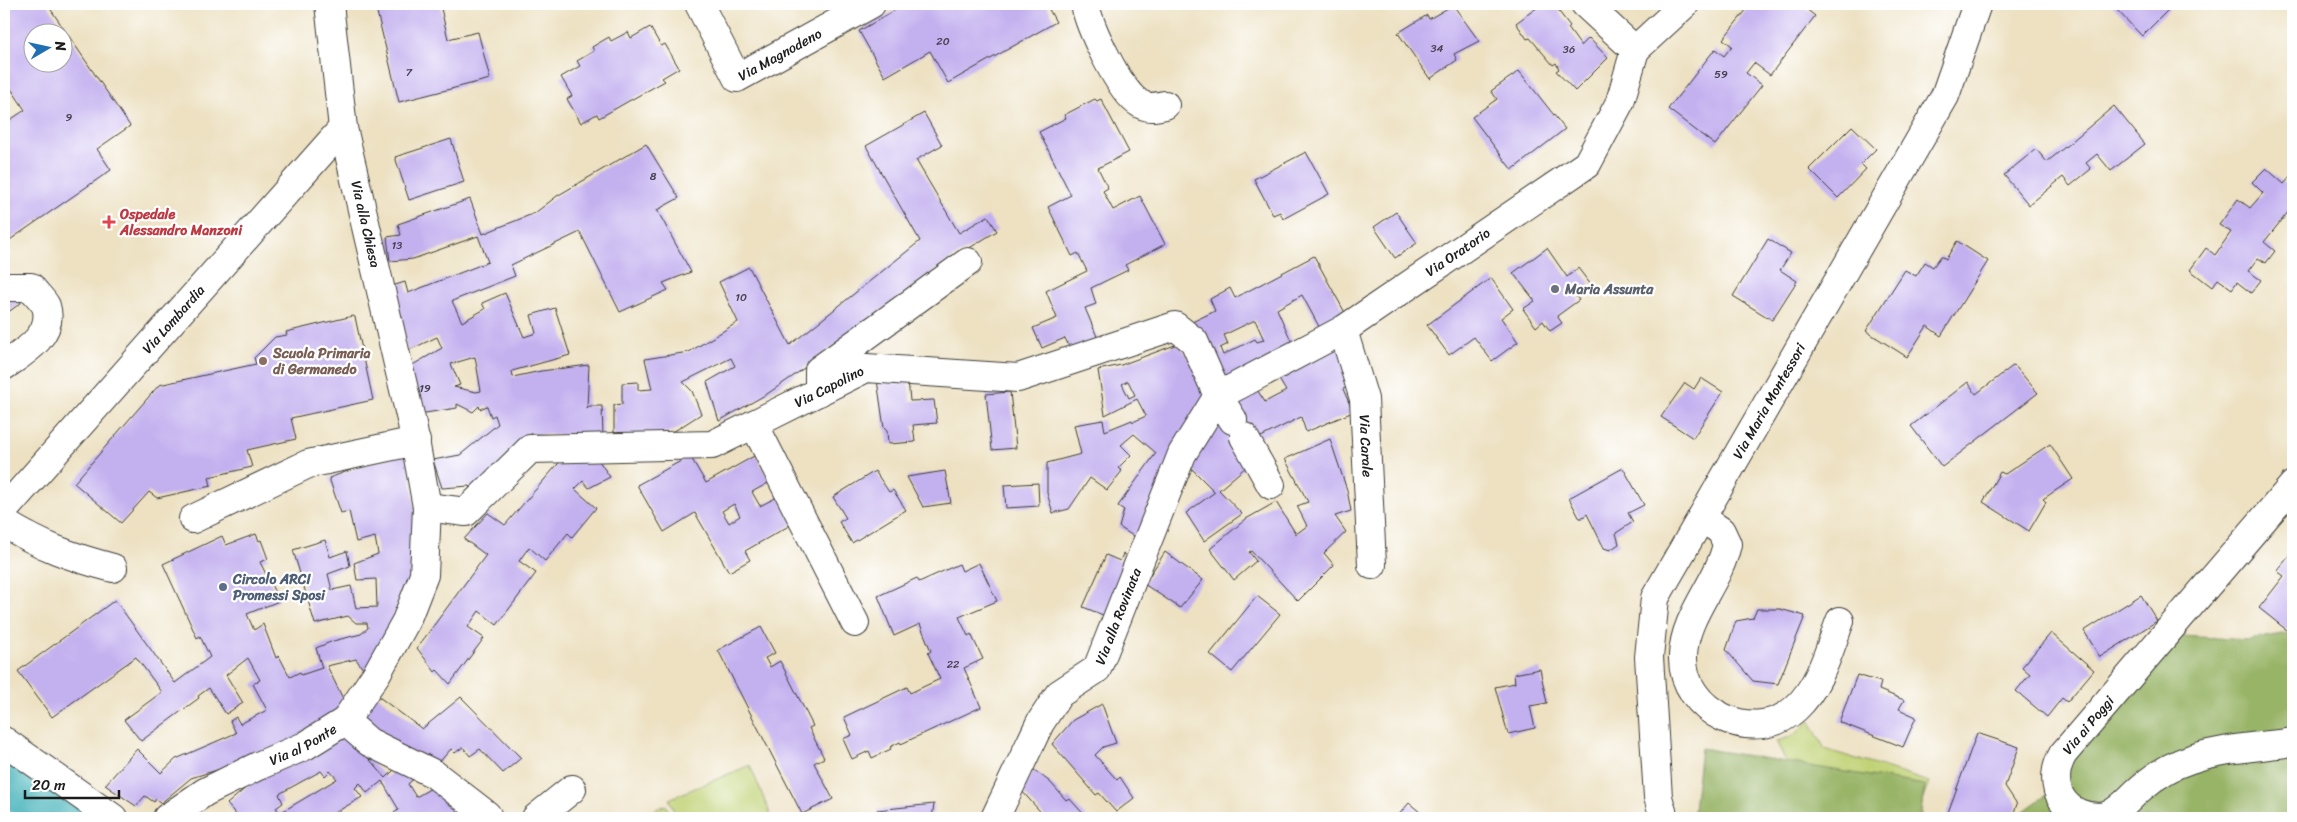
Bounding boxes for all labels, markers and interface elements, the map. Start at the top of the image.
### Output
street label: Via Magnodeno [733,21,827,88]
north arrow [22,22,72,72]
house number: 20 [936,32,950,51]
text: N [47,38,73,53]
house number: 34 [1431,39,1444,58]
house number: 36 [1563,40,1575,59]
house number: 7 [406,63,413,82]
house number: 59 [1714,65,1728,84]
house number: 9 [66,108,73,127]
house number: 8 [650,167,657,186]
street label: Via alla Chiesa [343,178,388,270]
place label: Ospedale Alessandro Manzoni [119,202,243,243]
marker: Ospedale Alessandro Manzoni [102,215,116,229]
street label: Via Oratorio [1420,221,1496,284]
house number: 13 [392,236,402,255]
place label: Maria Assunta [1564,277,1654,302]
street label: Via Lombardia [136,279,211,360]
marker: Maria Assunta [1549,283,1561,295]
house number: 10 [735,288,747,307]
street label: Via Maria Montessori [1726,337,1813,464]
place label: Scuola Primaria di Germanedo [272,341,371,382]
marker: Scuola Primaria di Germanedo [257,355,269,367]
street label: Via Capolino [790,359,869,415]
house number: 19 [419,379,431,398]
street label: Via Carale [1352,414,1380,478]
street label: Via alla Rovinata [1088,563,1149,669]
place label: Circolo ARCI Promessi Sposi [232,567,326,608]
marker: Circolo ARCI Promessi Sposi [217,581,229,593]
house number: 22 [947,655,960,674]
street label: Via ai Poggi [2056,689,2122,761]
street label: Via al Ponte [265,717,342,773]
scale bar [25,767,119,799]
text: 20 m [32,772,66,798]

